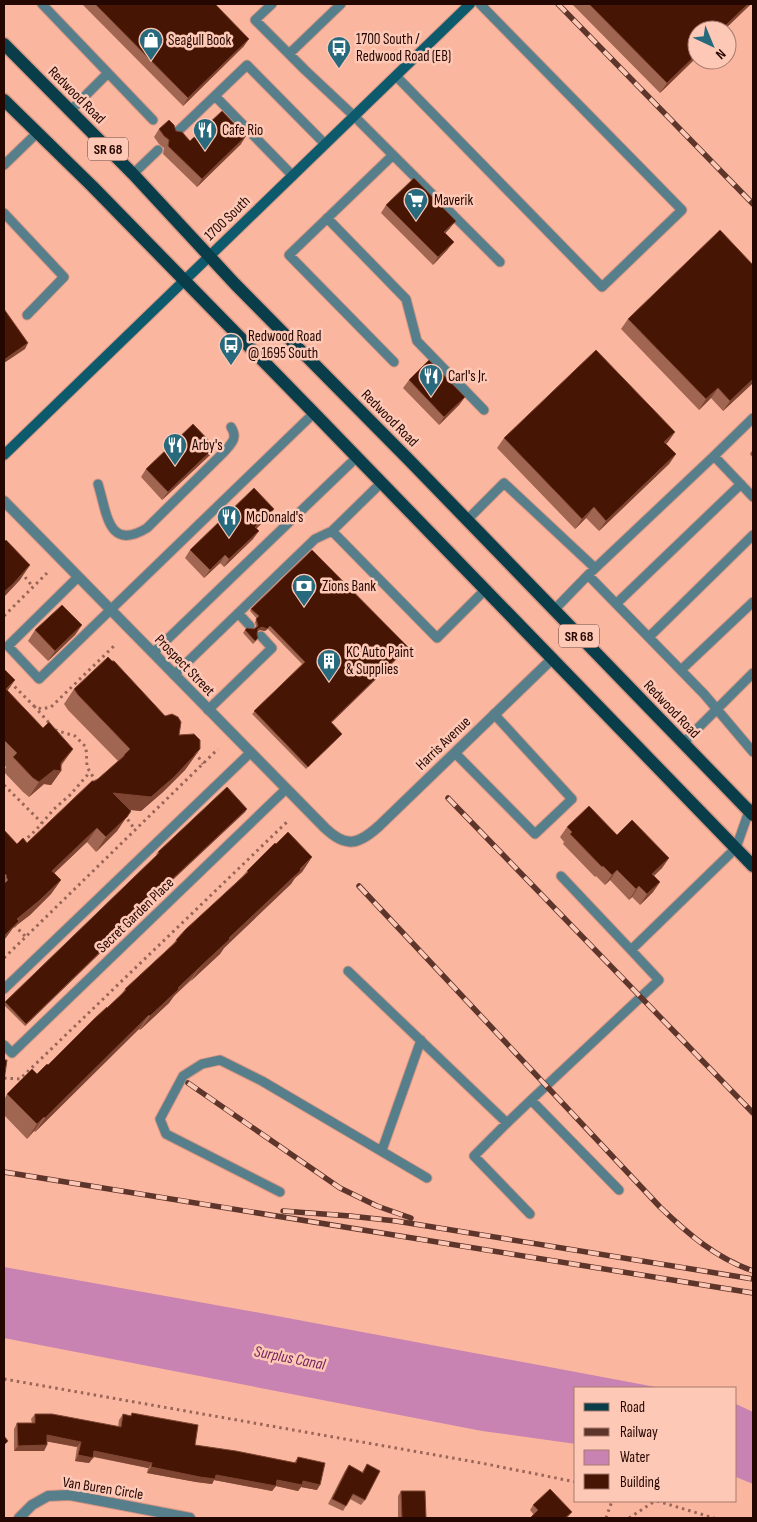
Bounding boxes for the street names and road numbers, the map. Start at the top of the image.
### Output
street label: Redwood Road [44,63,109,128]
road number: SR 68 [88,138,128,160]
street label: 1700 South [200,192,254,245]
street label: Redwood Road [357,386,422,451]
road number: SR 68 [559,624,599,648]
street label: Prospect Street [150,630,219,701]
street label: Redwood Road [639,676,704,742]
street label: Harris Avenue [412,712,475,774]
street label: Secret Garden Place [93,874,178,957]
street label: Van Buren Circle [61,1473,145,1504]

